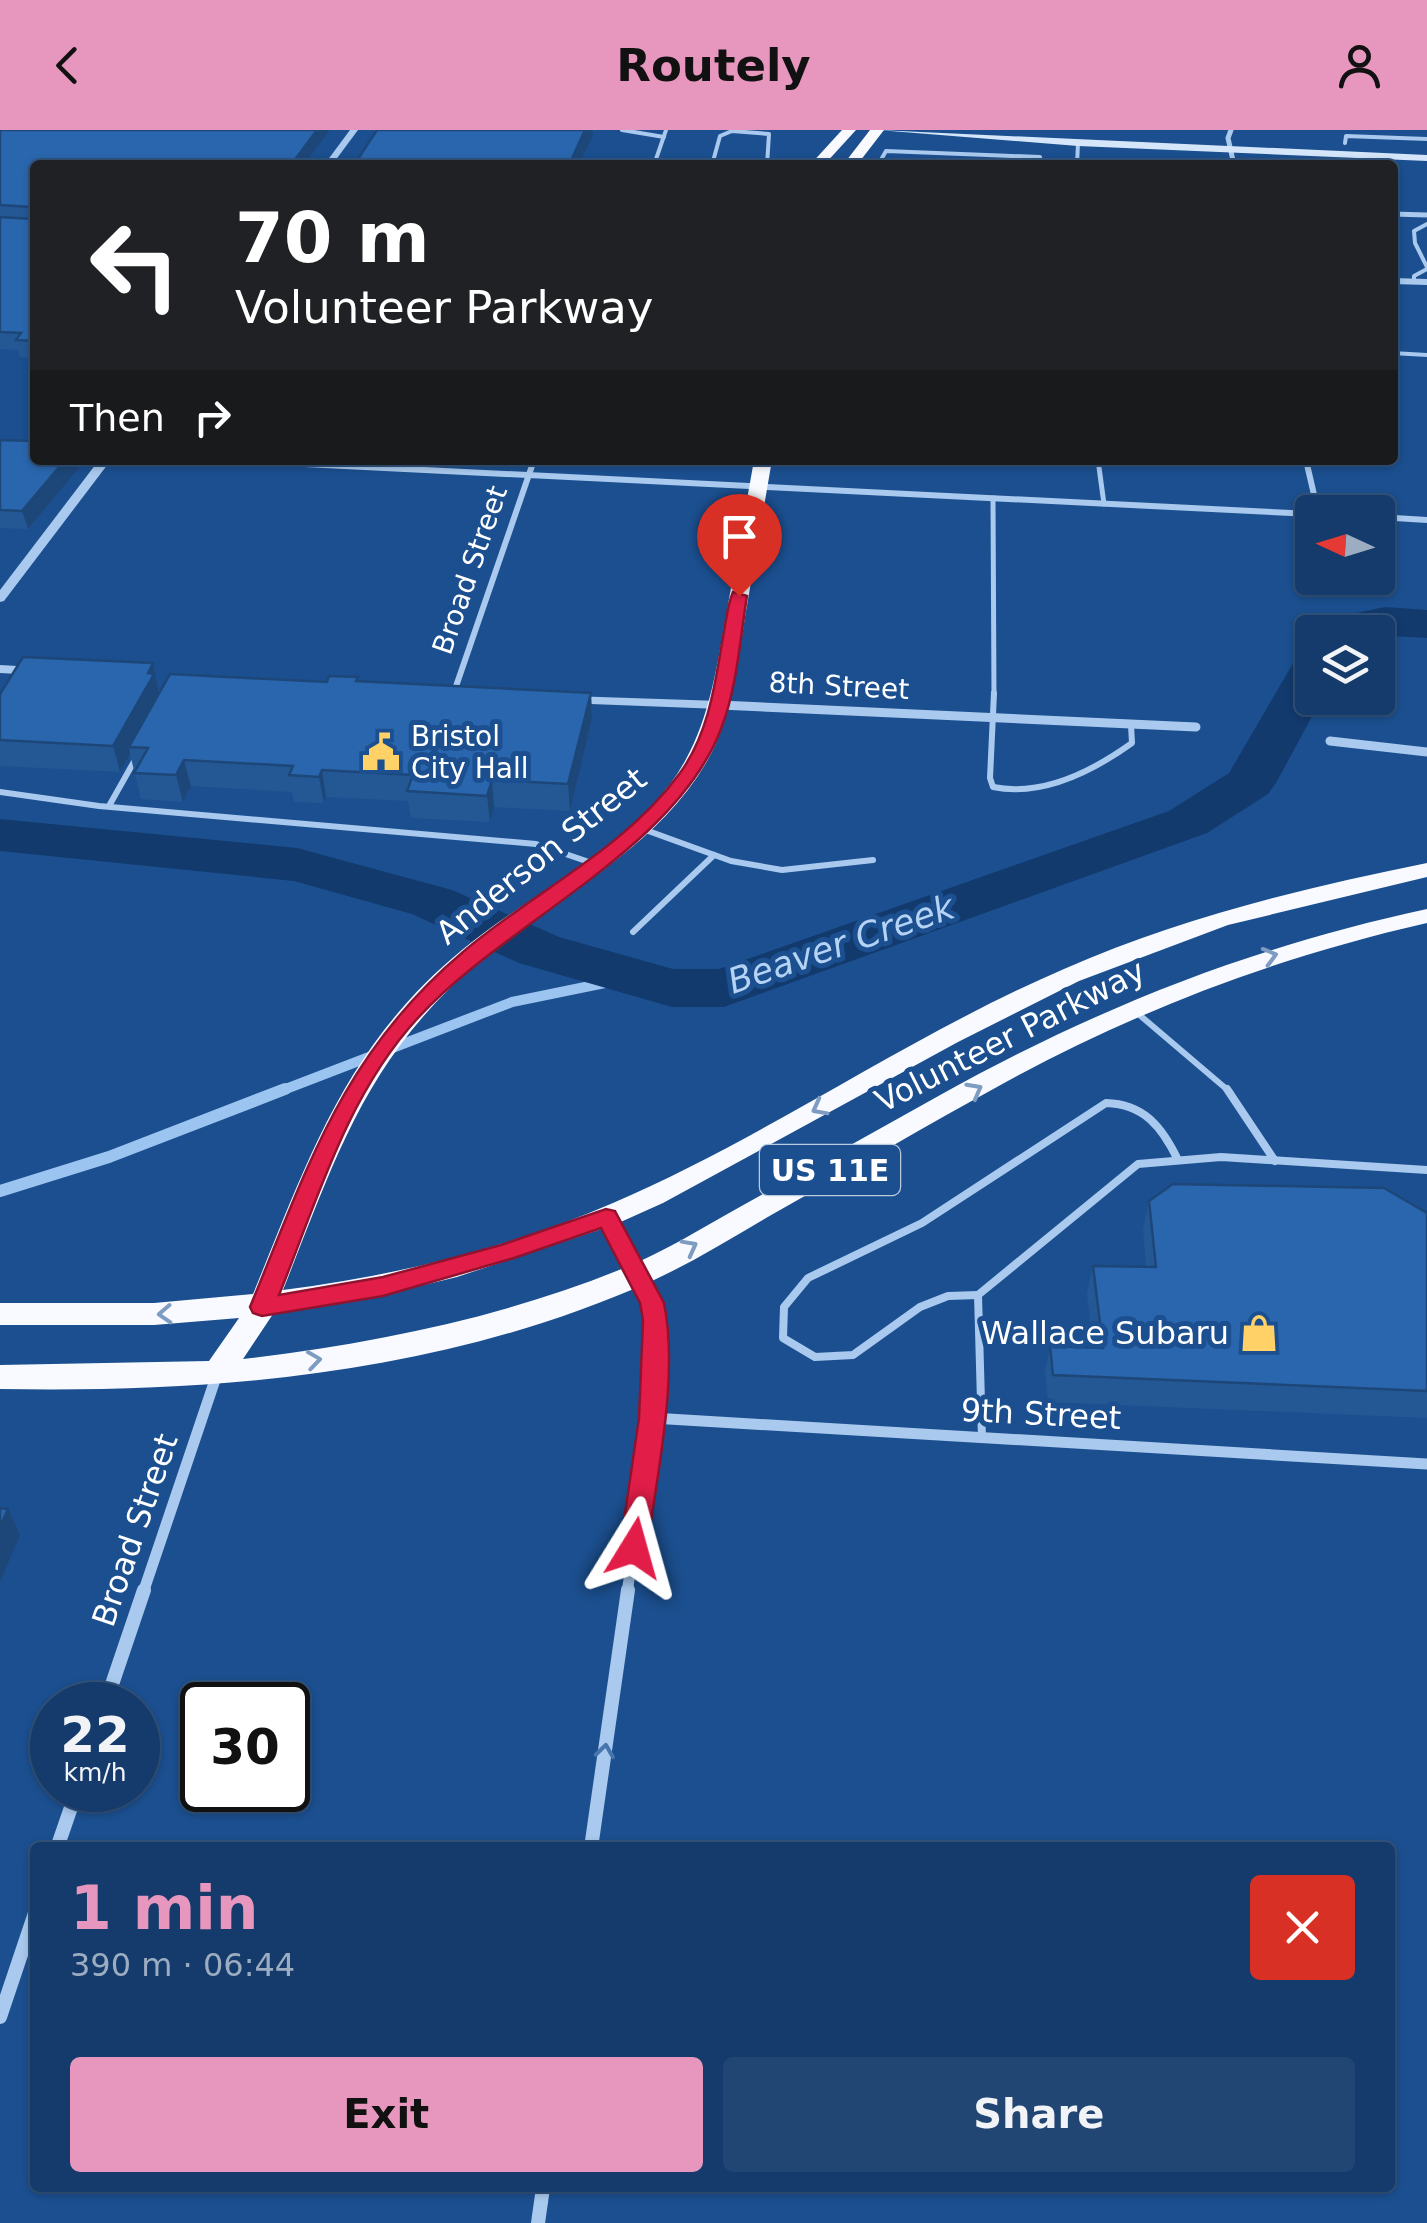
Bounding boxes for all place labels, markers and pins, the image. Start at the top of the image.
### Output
pin [697,494,782,597]
place label: Bristol City Hall [411,720,529,785]
public building icon: Bristol City Hall [360,731,402,773]
shop icon: Wallace Subaru [1238,1312,1280,1354]
place label: Wallace Subaru [981,1314,1229,1352]

